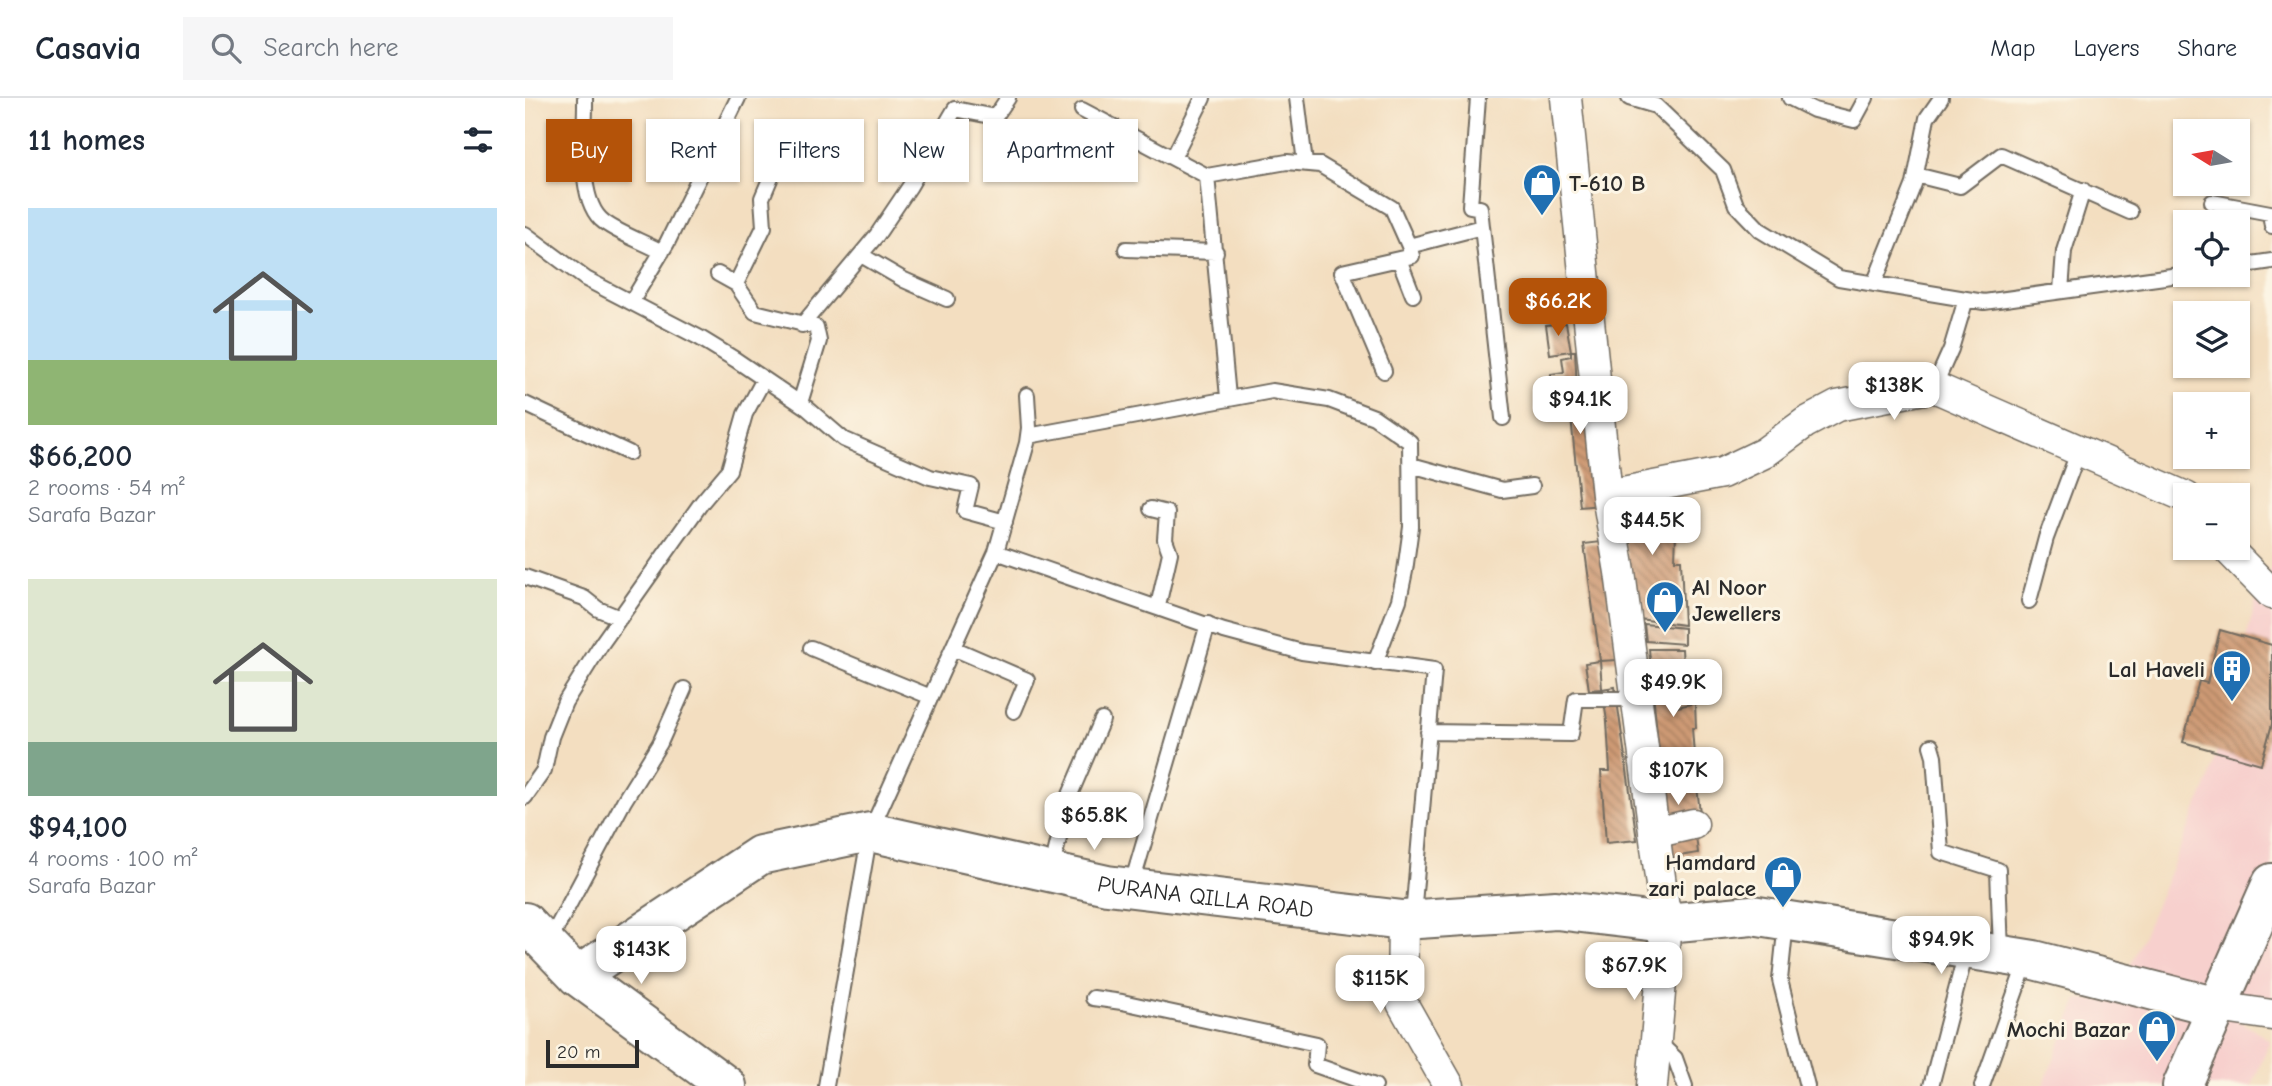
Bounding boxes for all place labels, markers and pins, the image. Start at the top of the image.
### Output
shop icon: T-610 B [1521,162,1563,217]
place label: T-610 B [1569,170,1645,197]
pin: $66.2K [1501,278,1615,338]
pin: $138K [1845,362,1943,422]
pin: $94.1K [1523,376,1637,436]
pin: $44.5K [1595,498,1709,557]
place label: Al Noor Jewellers [1692,574,1781,627]
shop icon: Al Noor Jewellers [1644,579,1686,634]
building icon: Lal Haveli [2211,648,2253,703]
place label: Lal Haveli [2108,656,2205,683]
pin: $49.9K [1616,660,1730,719]
pin: $107K [1629,748,1727,807]
pin: $65.8K [1037,792,1151,852]
place label: Hamdard zari palace [1649,849,1756,902]
shop icon: Hamdard zari palace [1762,854,1804,909]
pin: $94.9K [1884,916,1998,976]
pin: $143K [592,926,690,986]
pin: $67.9K [1577,942,1691,1002]
pin: $115K [1331,956,1429,1015]
shop icon: Mochi Bazar [2136,1008,2178,1063]
place label: Mochi Bazar [2007,1016,2131,1043]

